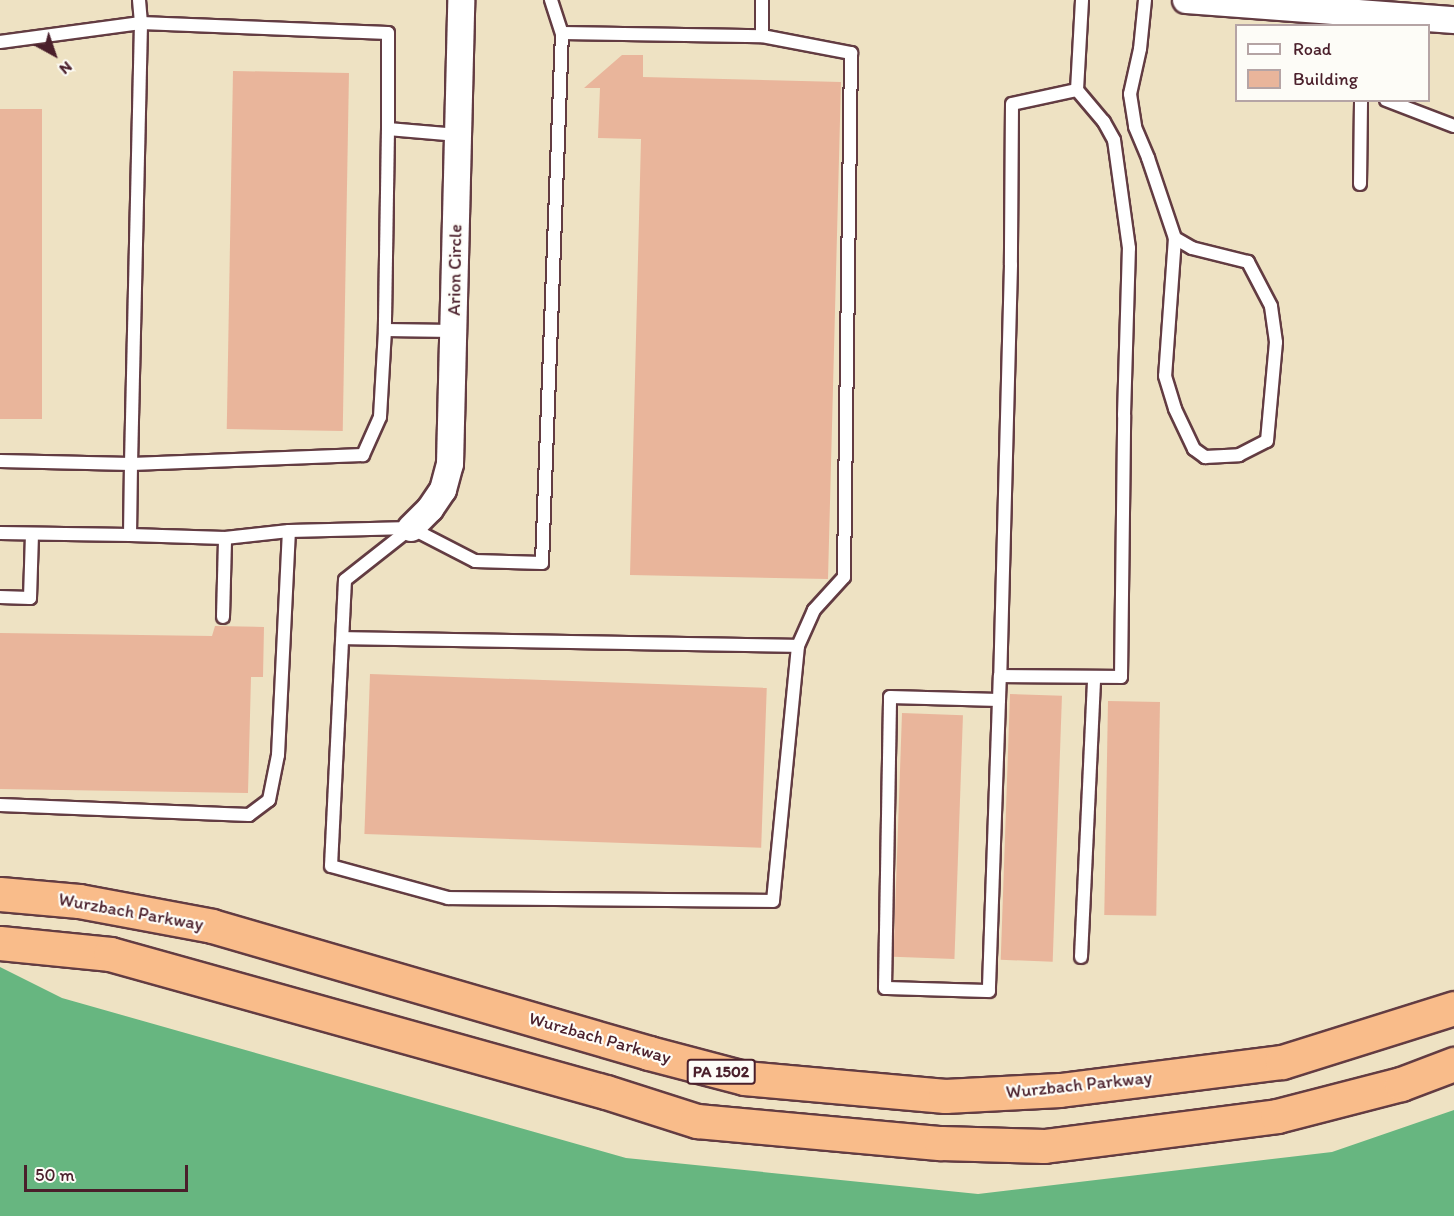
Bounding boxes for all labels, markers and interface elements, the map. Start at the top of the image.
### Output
north arrow [24,24,84,84]
legend [1235,24,1430,102]
text: Road [1293,38,1332,60]
text: N [56,57,76,79]
text: Building [1293,68,1358,90]
street label: Arion Circle [443,224,467,316]
street label: Wurzbach Parkway [57,889,205,935]
street label: Wurzbach Parkway [527,1008,673,1068]
road number: PA 1502 [686,1059,756,1085]
street label: Wurzbach Parkway [1005,1067,1153,1103]
scale bar [27,1153,190,1191]
text: 50 m [35,1164,75,1186]

